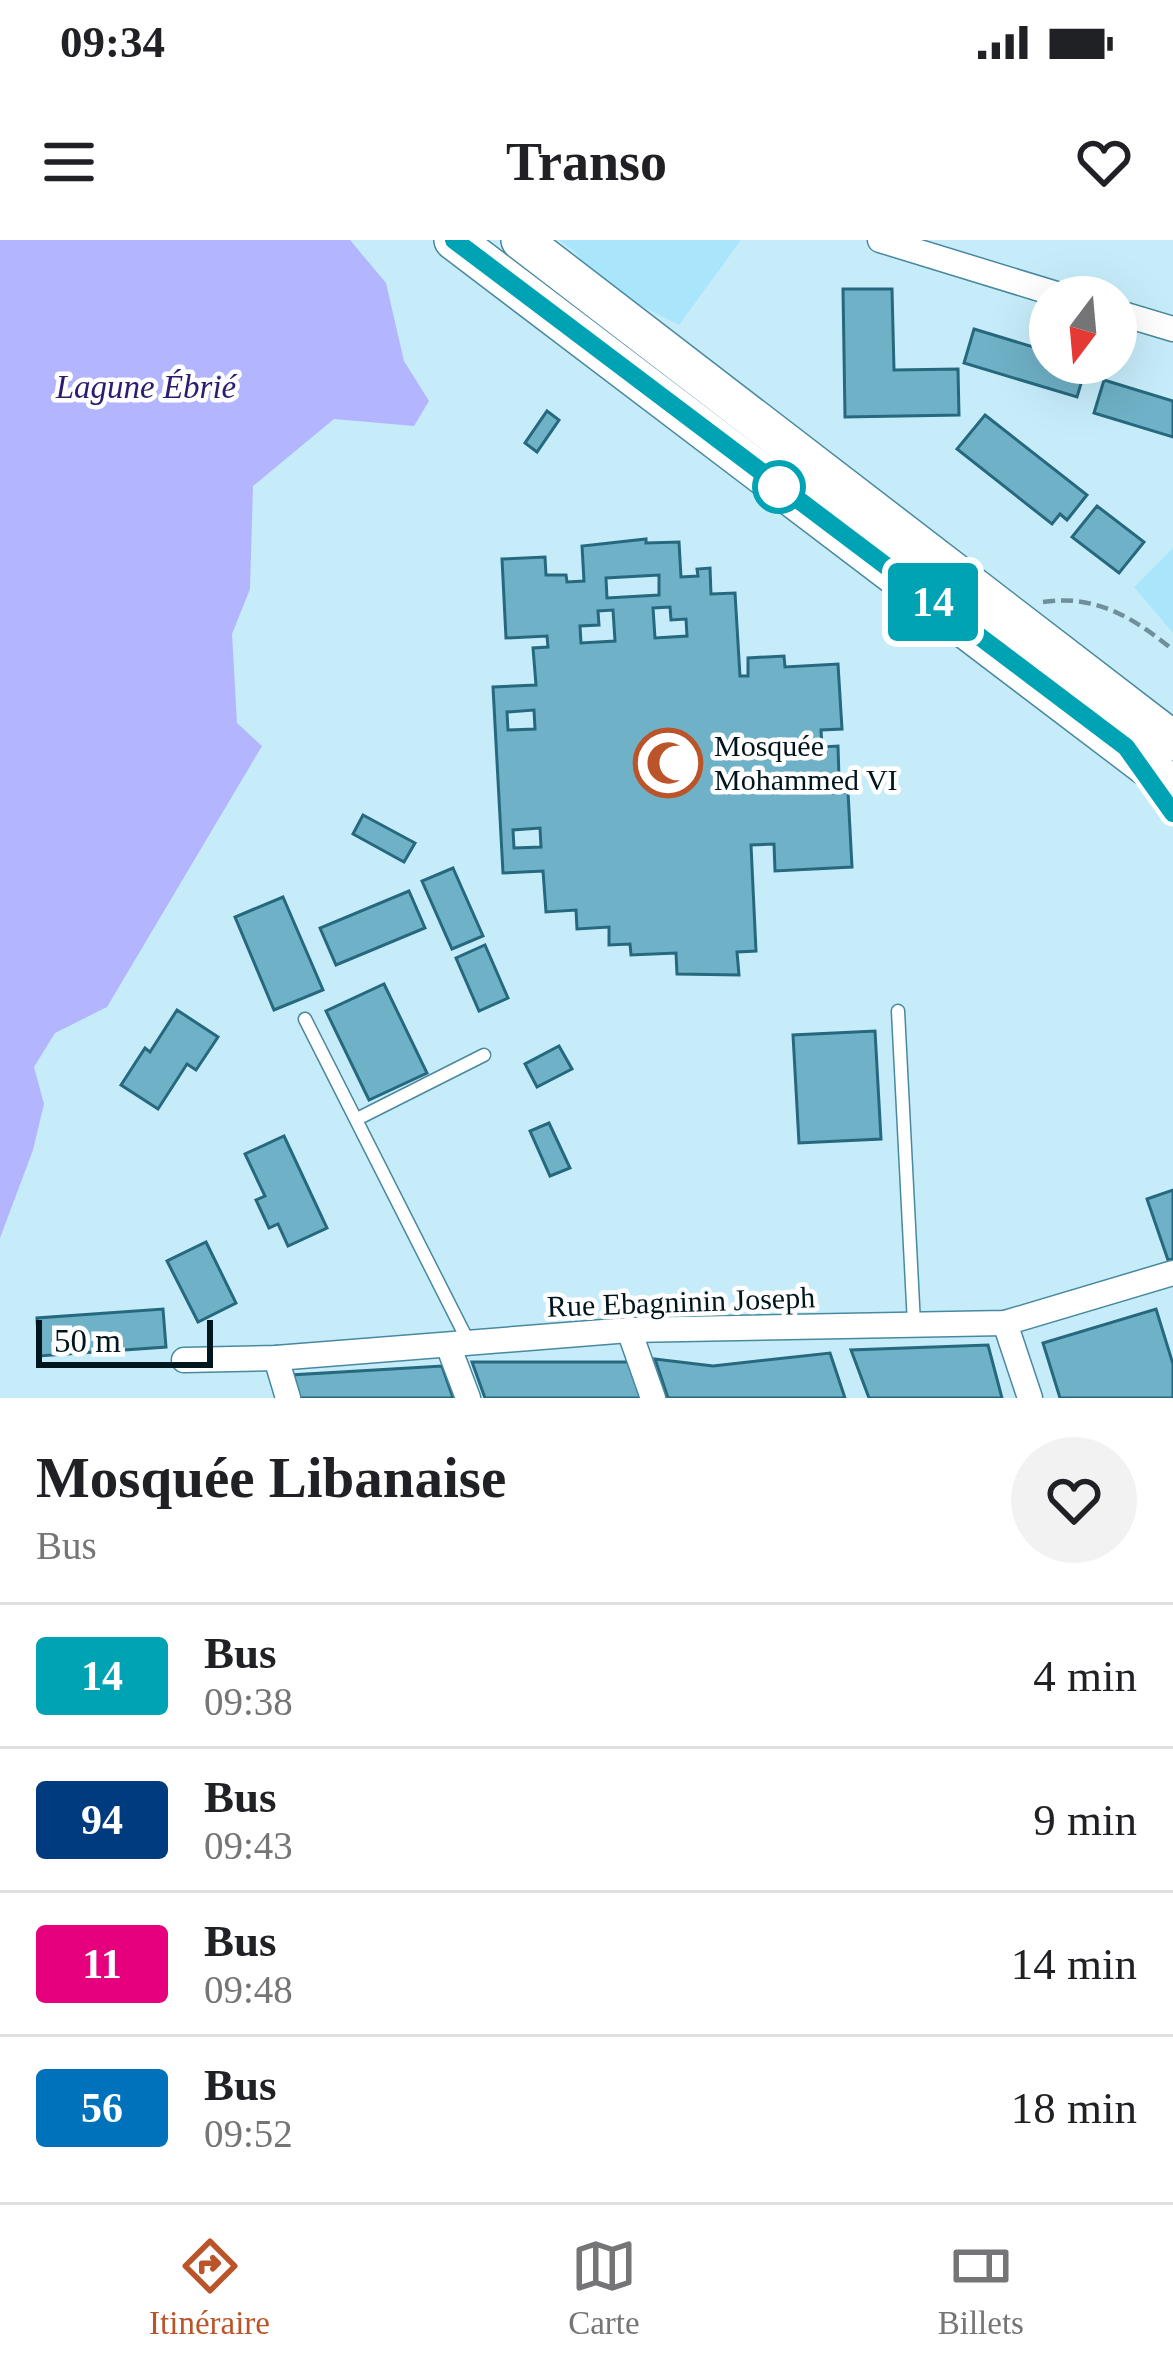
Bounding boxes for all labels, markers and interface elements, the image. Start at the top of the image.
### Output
text: 09:34 [60,17,165,67]
icon: menu [36,129,102,195]
icon: heart [1071,129,1137,195]
text: Transo [506,132,667,192]
north arrow [1029,276,1137,384]
map controls [1029,276,1137,384]
water label: Lagune Ébrié [55,369,238,405]
unlabelled marker [754,462,804,512]
line badge: 14 [879,563,987,641]
text: 14 [912,579,954,625]
mosque icon: Mosquée Mohammed VI [633,728,703,798]
place label: Mosquée Mohammed VI [714,729,898,796]
street label: Rue Ebagninin Joseph [546,1280,816,1323]
scale bar [36,1314,213,1367]
text: 50 m [54,1323,121,1359]
button: heart [1011,1437,1137,1563]
text: Mosquée Libanaise [36,1446,506,1509]
text: Bus [36,1524,97,1567]
text: Bus [204,1628,277,1678]
text: 4 min [1033,1651,1137,1701]
text: 14 [81,1653,123,1699]
text: 09:38 [204,1680,293,1723]
text: Bus [204,1772,277,1822]
text: 9 min [1033,1795,1137,1845]
text: 94 [81,1797,123,1843]
text: 09:43 [204,1824,293,1867]
text: Bus [204,1916,277,1966]
text: 14 min [1011,1939,1137,1989]
text: 11 [82,1941,122,1987]
text: 09:48 [204,1968,293,2011]
text: Bus [204,2060,277,2110]
text: 18 min [1011,2083,1137,2133]
text: 56 [81,2085,123,2131]
text: 09:52 [204,2112,293,2155]
tab: Itinéraire [149,2233,270,2342]
tab: Carte [568,2233,640,2342]
tab: Billets [938,2233,1024,2342]

